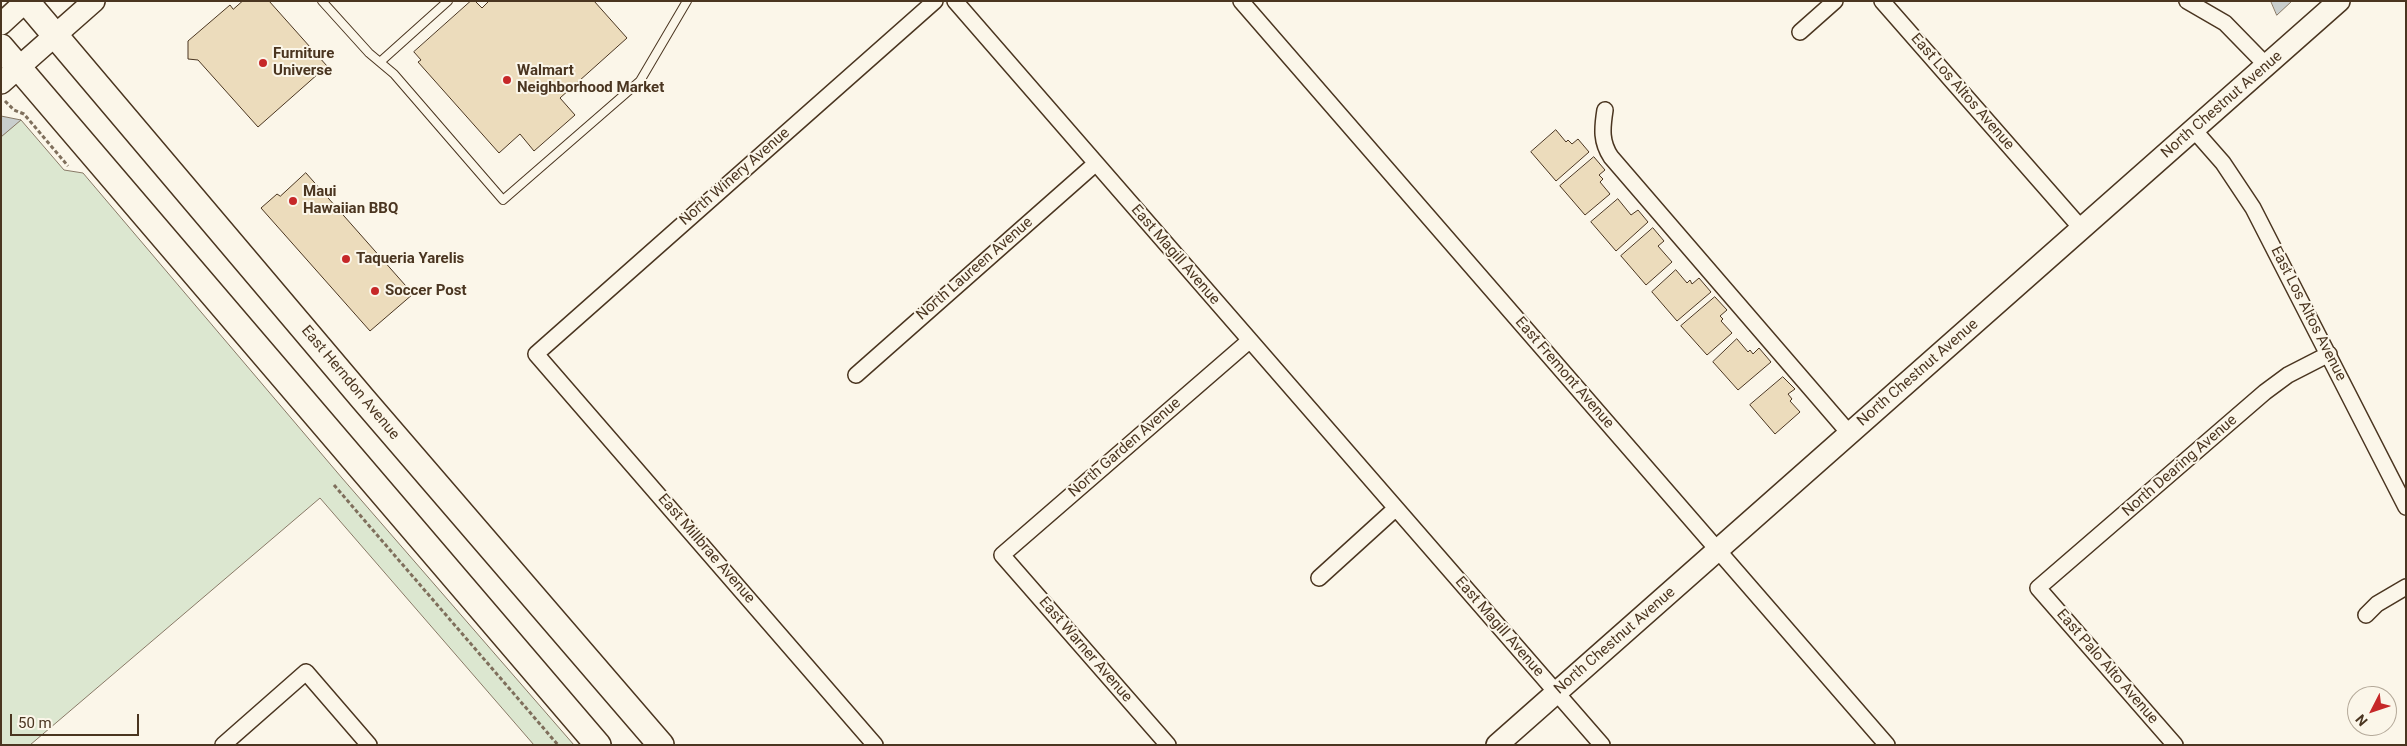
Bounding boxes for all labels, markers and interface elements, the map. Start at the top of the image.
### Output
street label: East Los Altos Avenue [1907,30,2017,154]
place label: Furniture Universe [273,45,334,80]
street label: North Chestnut Avenue [2158,48,2286,162]
marker: Furniture Universe [257,57,269,69]
place label: Walmart Neighborhood Market [517,62,664,97]
marker: Walmart Neighborhood Market [501,74,513,86]
street label: North Winery Avenue [676,124,794,230]
place label: Maui Hawaiian BBQ [303,183,398,218]
marker: Maui Hawaiian BBQ [287,195,299,207]
street label: East Magill Avenue [1127,201,1223,309]
street label: North Laureen Avenue [913,214,1037,324]
street label: East Los Altos Avenue [2266,244,2350,384]
place label: Taqueria Yarelis [356,250,464,268]
marker: Taqueria Yarelis [340,253,352,265]
place label: Soccer Post [385,282,466,300]
marker: Soccer Post [369,285,381,297]
street label: East Fremont Avenue [1511,314,1617,432]
street label: North Chestnut Avenue [1854,316,1982,430]
street label: East Herndon Avenue [297,322,403,444]
street label: North Garden Avenue [1065,395,1185,501]
street label: North Dearing Avenue [2119,411,2241,521]
street label: East Millbrae Avenue [654,491,758,607]
street label: East Magill Avenue [1451,573,1547,681]
street label: North Chestnut Avenue [1551,584,1679,698]
street label: East Warner Avenue [1034,594,1136,706]
street label: East Palo Alto Avenue [2052,606,2162,728]
north arrow [2347,686,2397,736]
scale bar [12,704,141,736]
text: N [2352,711,2371,729]
text: 50 m [18,714,52,732]

